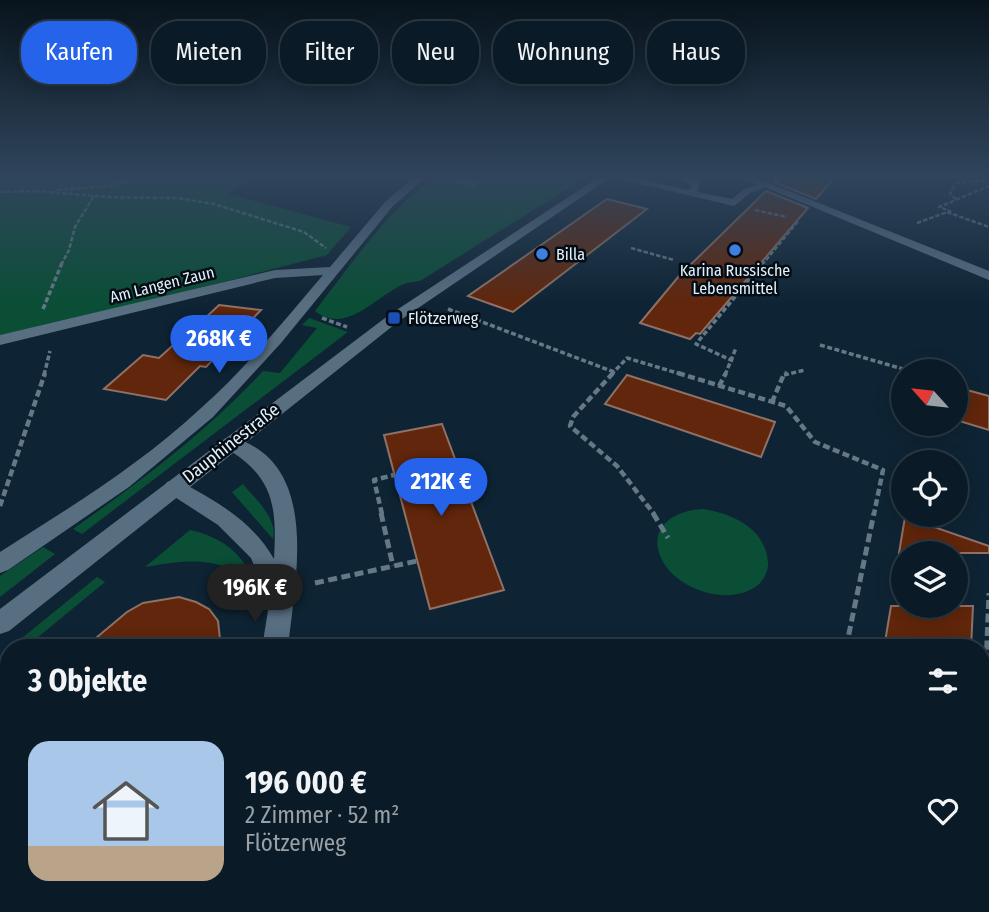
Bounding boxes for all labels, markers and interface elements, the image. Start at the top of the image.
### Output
chip: Kaufen [21,21,137,84]
chip: Mieten [151,21,266,84]
chip: Filter [280,21,378,84]
chip: Neu [392,21,479,84]
chip: Wohnung [493,21,633,84]
chip: Haus [647,21,745,84]
marker: Karina Russische Lebensmittel [727,242,743,258]
place label: Billa [556,245,585,264]
marker: Billa [534,246,550,262]
place label: Karina Russische Lebensmittel [680,261,790,298]
street label: Am Langen Zaun [108,262,216,307]
place label: Flötzerweg [408,309,479,328]
marker: Flötzerweg [386,310,402,326]
pin: 268K € [162,316,276,375]
text: 268K € [186,324,252,352]
north arrow [891,359,968,436]
map controls [891,359,968,618]
street label: Dauphinestraße [178,398,284,488]
button: locate [891,450,968,527]
pin: 212K € [384,458,498,518]
text: 212K € [410,467,472,495]
button: layers [891,541,968,618]
pin: 196K € [198,564,312,624]
text: 196K € [223,573,287,601]
icon: filters [924,662,962,700]
text: 3 Objekte [28,663,147,699]
text: 196 000 € [245,765,367,801]
icon: home [84,769,168,853]
icon: heart [924,792,962,830]
text: 2 Zimmer · 52 m² [245,801,399,829]
text: Flötzerweg [245,829,346,857]

